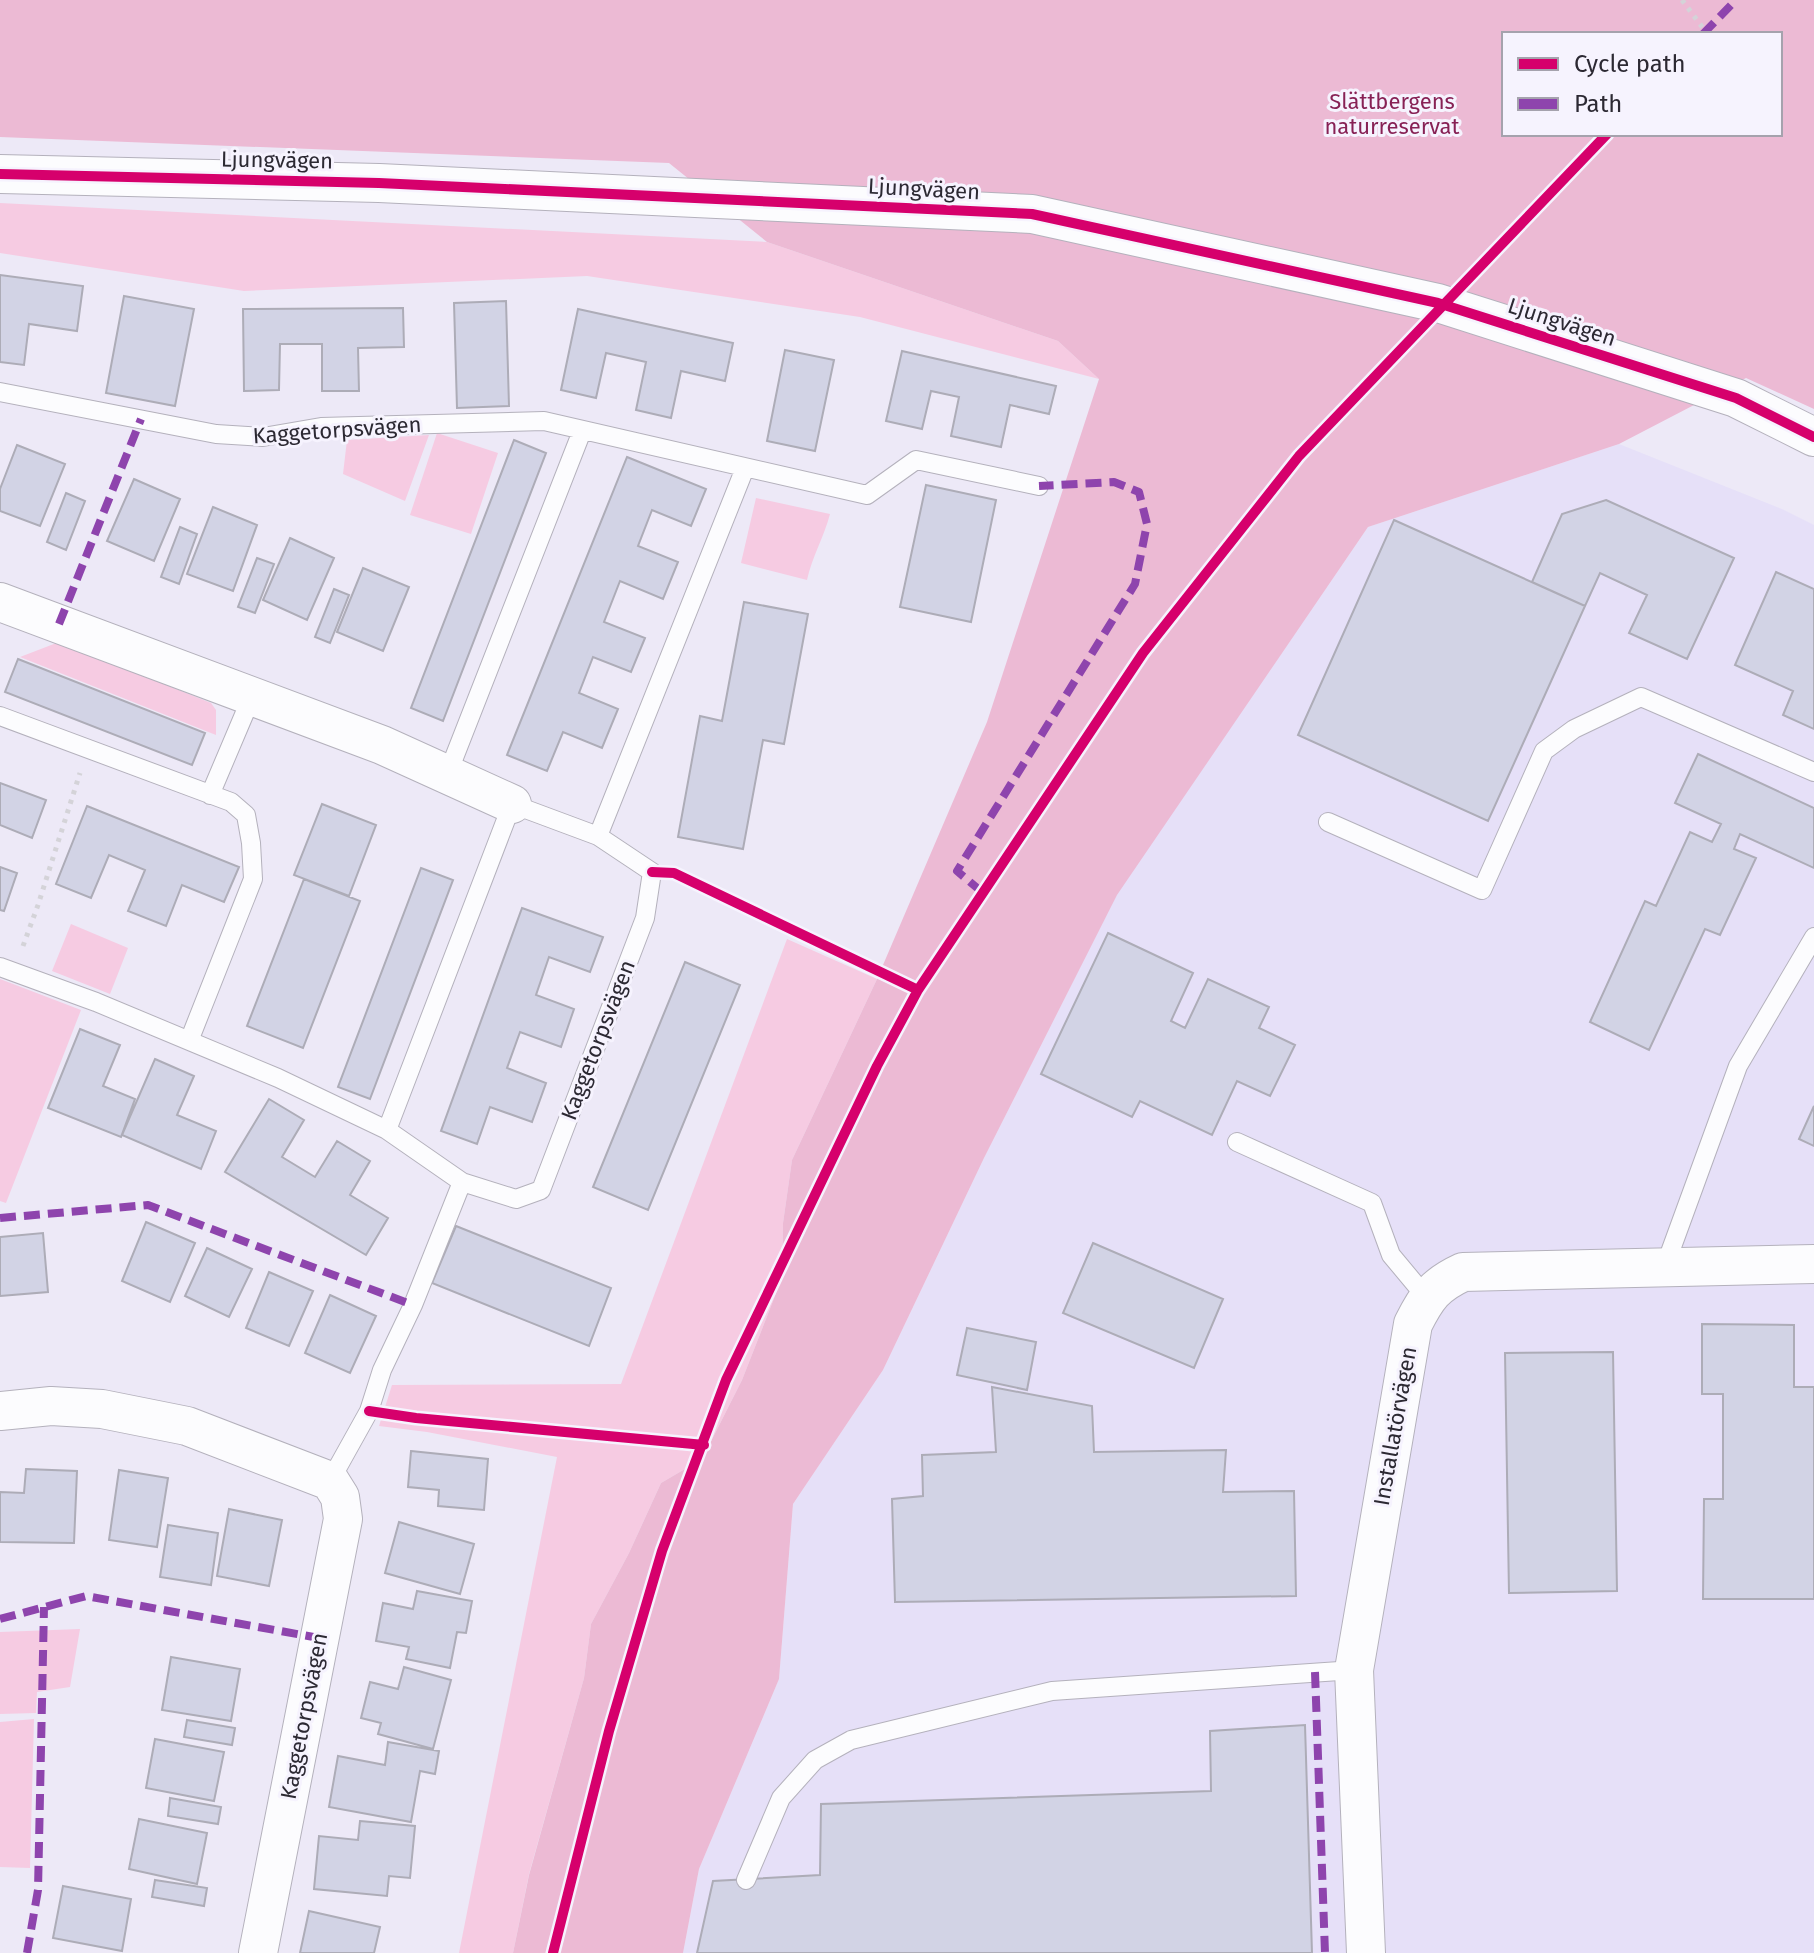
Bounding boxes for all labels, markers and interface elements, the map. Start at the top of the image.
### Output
legend [1502,32,1782,136]
text: Cycle path [1574,50,1686,78]
park label: Slättbergens naturreservat [1324,88,1460,140]
text: Path [1574,90,1622,118]
street label: Ljungvägen [221,146,333,174]
street label: Ljungvägen [867,173,981,205]
street label: Ljungvägen [1505,292,1619,352]
street label: Kaggetorpsvägen [252,411,422,449]
street label: Kaggetorpsvägen [555,956,641,1124]
street label: Installatörvägen [1368,1344,1422,1508]
street label: Kaggetorpsvägen [275,1630,333,1802]

